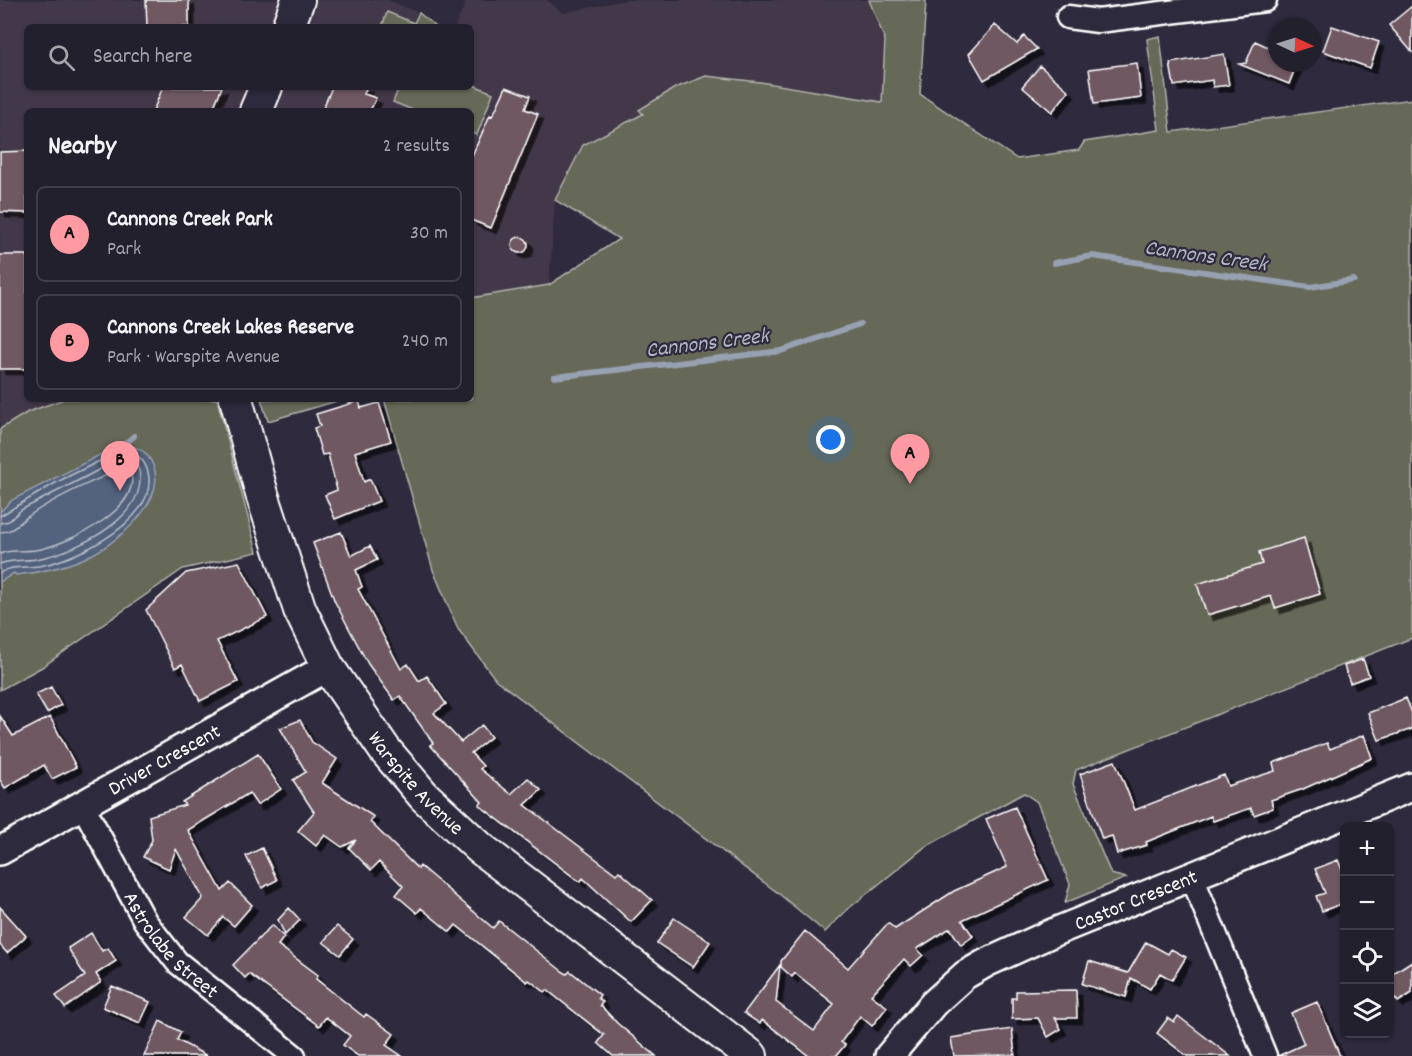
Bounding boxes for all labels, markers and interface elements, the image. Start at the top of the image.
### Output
north arrow [1268,18,1322,72]
search box [24,24,474,90]
icon: search [45,41,78,74]
text: Search here [93,42,192,73]
text: Nearby [48,129,116,166]
text: 2 results [383,133,450,161]
text: Cannons Creek Park [107,205,273,236]
text: A [64,220,75,248]
text: 30 m [410,220,448,248]
water label: Cannons Creek [1142,234,1271,282]
text: Park [107,236,141,264]
text: Cannons Creek Lakes Reserve [107,313,354,344]
water label: Cannons Creek [644,321,772,367]
text: B [65,328,74,356]
text: 240 m [402,328,448,356]
text: Park · Warspite Avenue [107,344,280,372]
your location [816,425,845,454]
pin: A [890,434,930,484]
pin: B [100,442,140,491]
street label: Driver Crescent [104,718,227,805]
street label: Warspite Avenue [359,726,469,844]
map controls [1340,822,1394,1038]
button: + [1340,822,1394,876]
street label: Castor Crescent [1071,863,1203,940]
button: − [1340,876,1394,930]
street label: Astrolabe Street [114,887,224,1008]
button: locate [1340,930,1394,984]
button: layers [1340,984,1394,1038]

